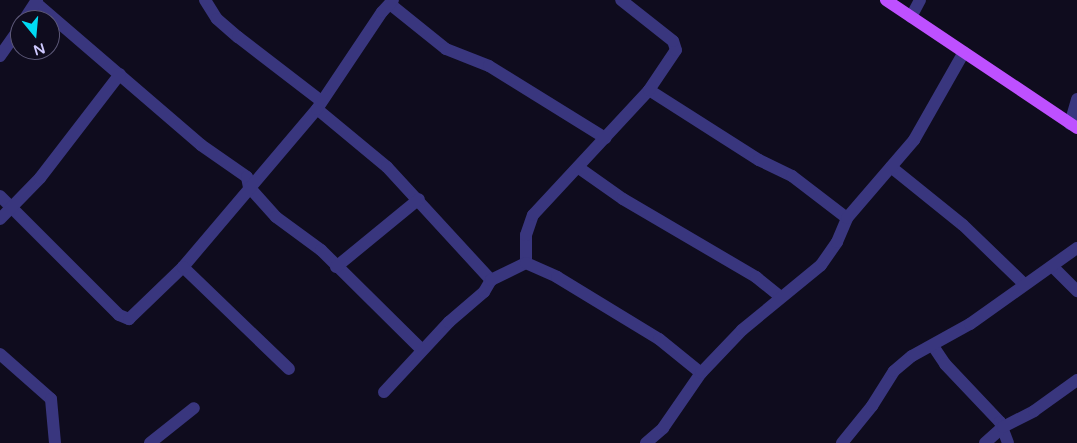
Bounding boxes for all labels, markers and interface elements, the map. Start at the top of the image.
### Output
north arrow [10,10,60,60]
text: N [31,39,47,59]

